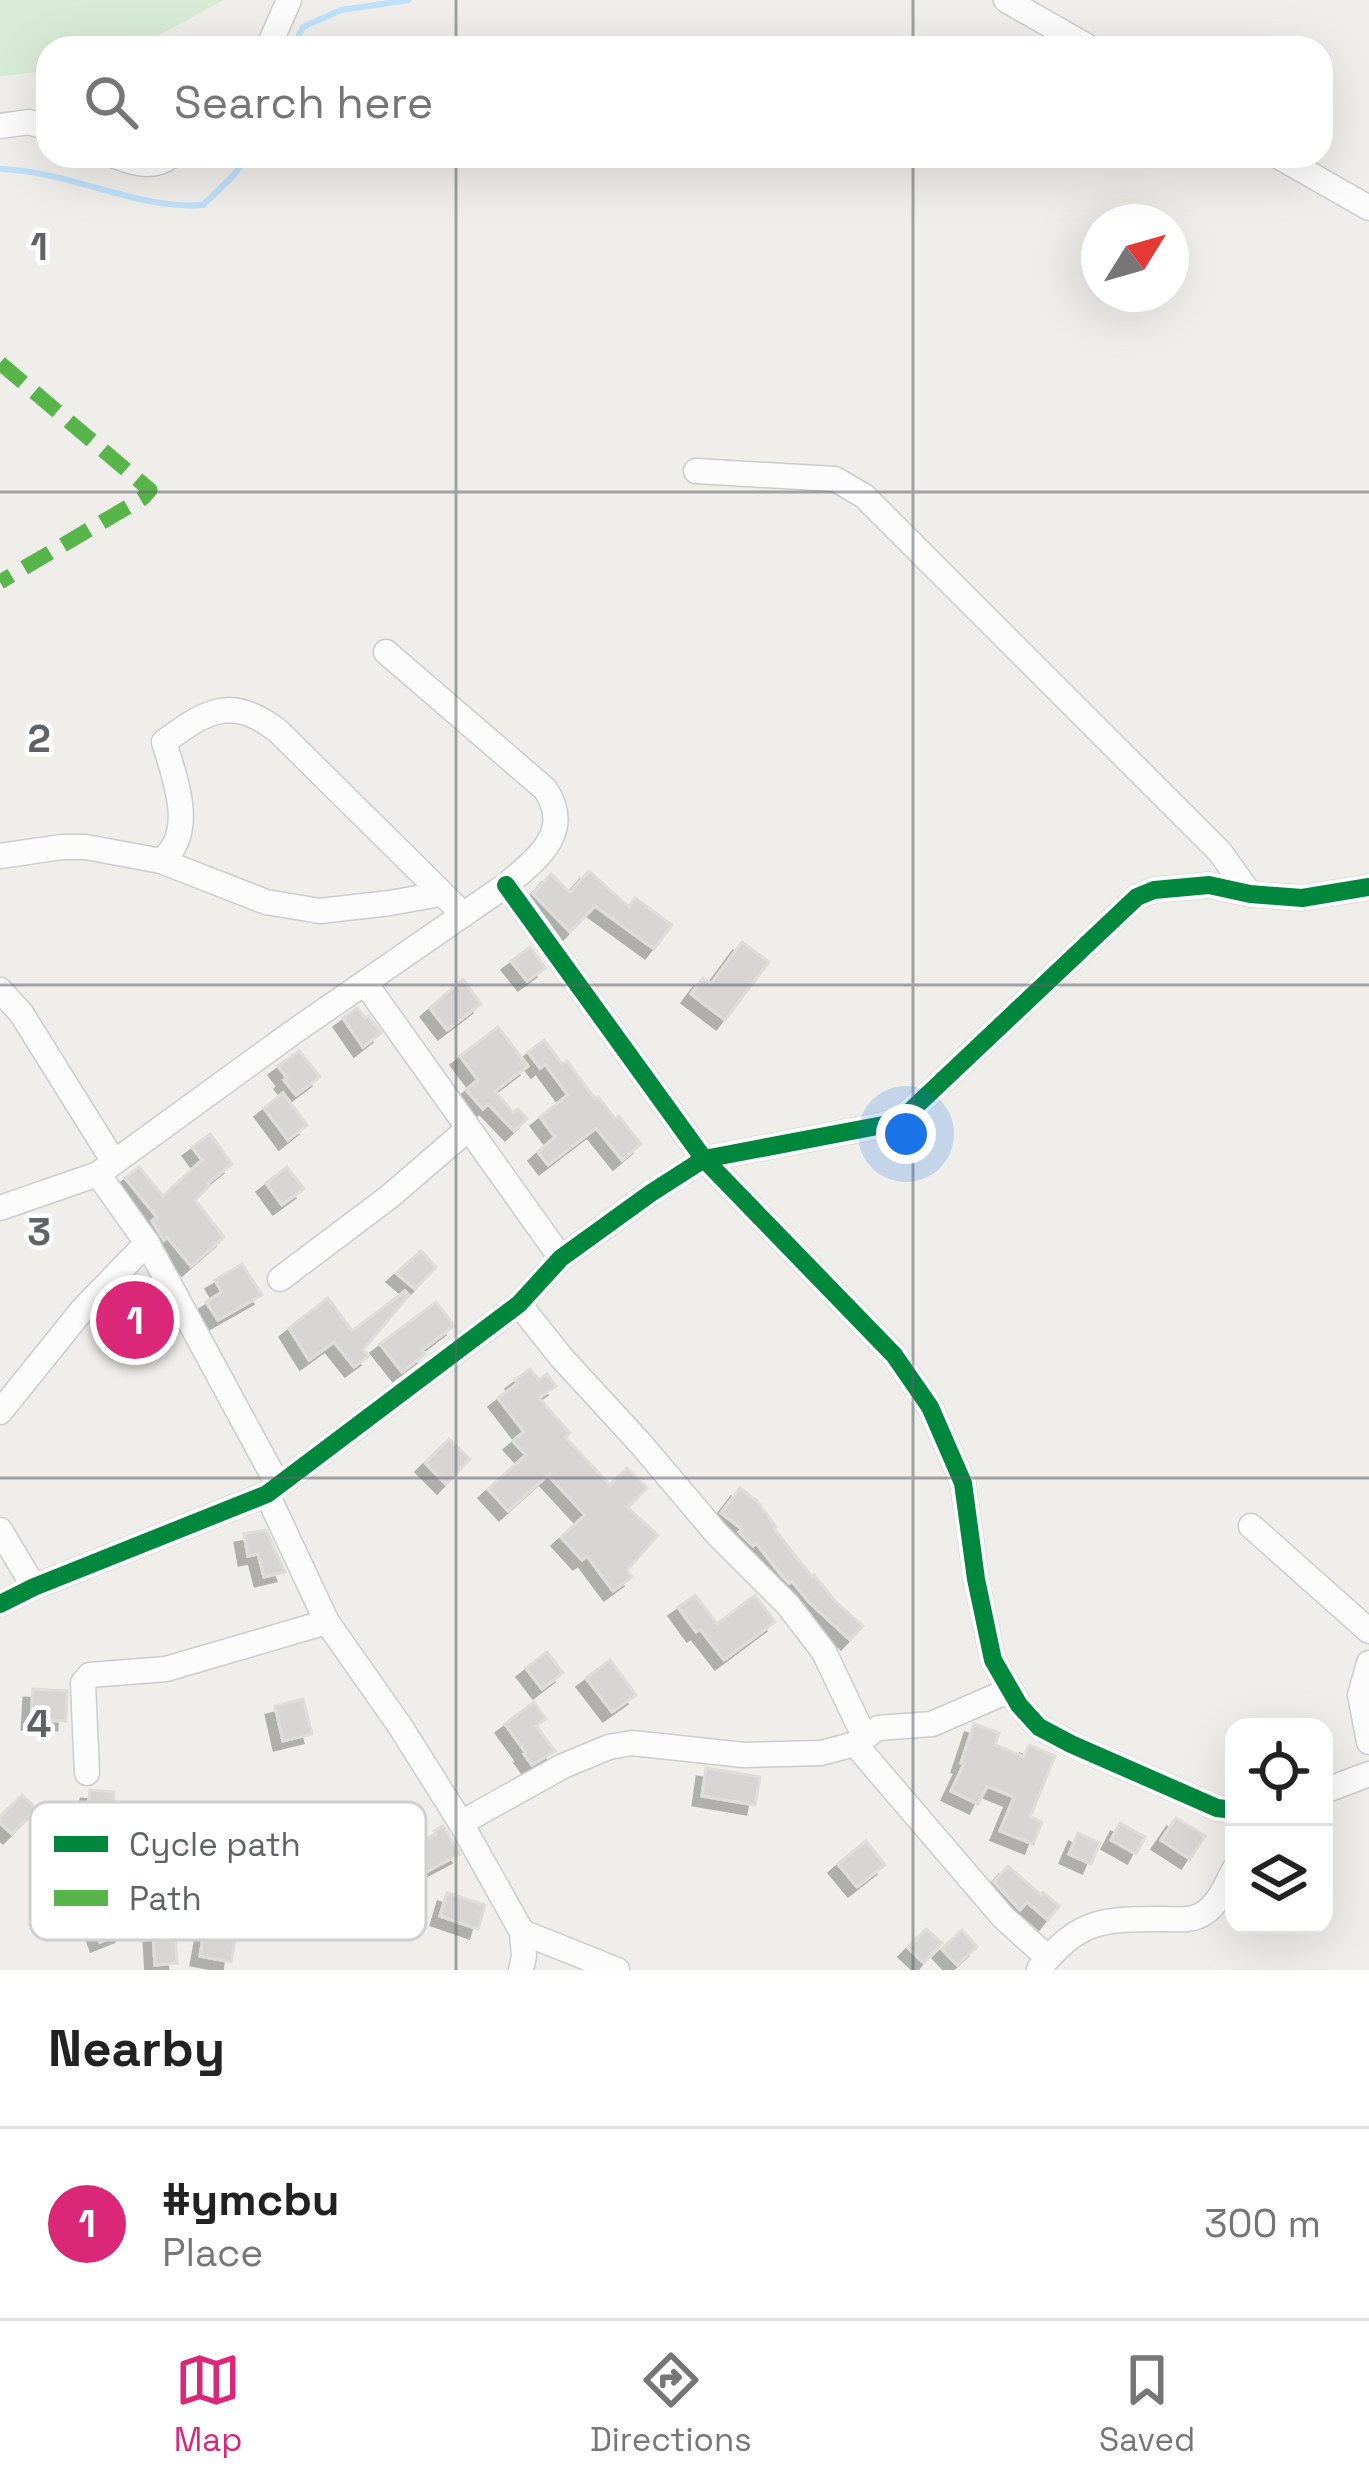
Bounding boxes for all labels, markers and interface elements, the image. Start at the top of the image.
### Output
search box [36,36,1333,168]
icon: search [78,69,144,135]
text: Search here [174,74,433,131]
north arrow [1081,204,1189,312]
text: 1 [30,222,48,271]
text: 2 [27,714,51,763]
your location [876,1104,936,1164]
text: 3 [27,1207,51,1256]
pin: 1 [96,1275,174,1365]
text: 4 [27,1699,51,1748]
map controls [1225,1718,1333,1934]
button: locate [1225,1718,1333,1826]
legend [30,1802,426,1940]
text: Cycle path [129,1824,301,1866]
button: layers [1225,1826,1333,1934]
text: Path [129,1878,202,1920]
text: Nearby [48,2016,225,2081]
text: #ymcbu [162,2171,340,2228]
text: 1 [78,2199,96,2248]
text: 300 m [1204,2199,1321,2248]
text: Place [162,2228,263,2277]
tab: Map [174,2347,242,2461]
tab: Directions [590,2347,752,2461]
tab: Saved [1099,2347,1195,2461]

